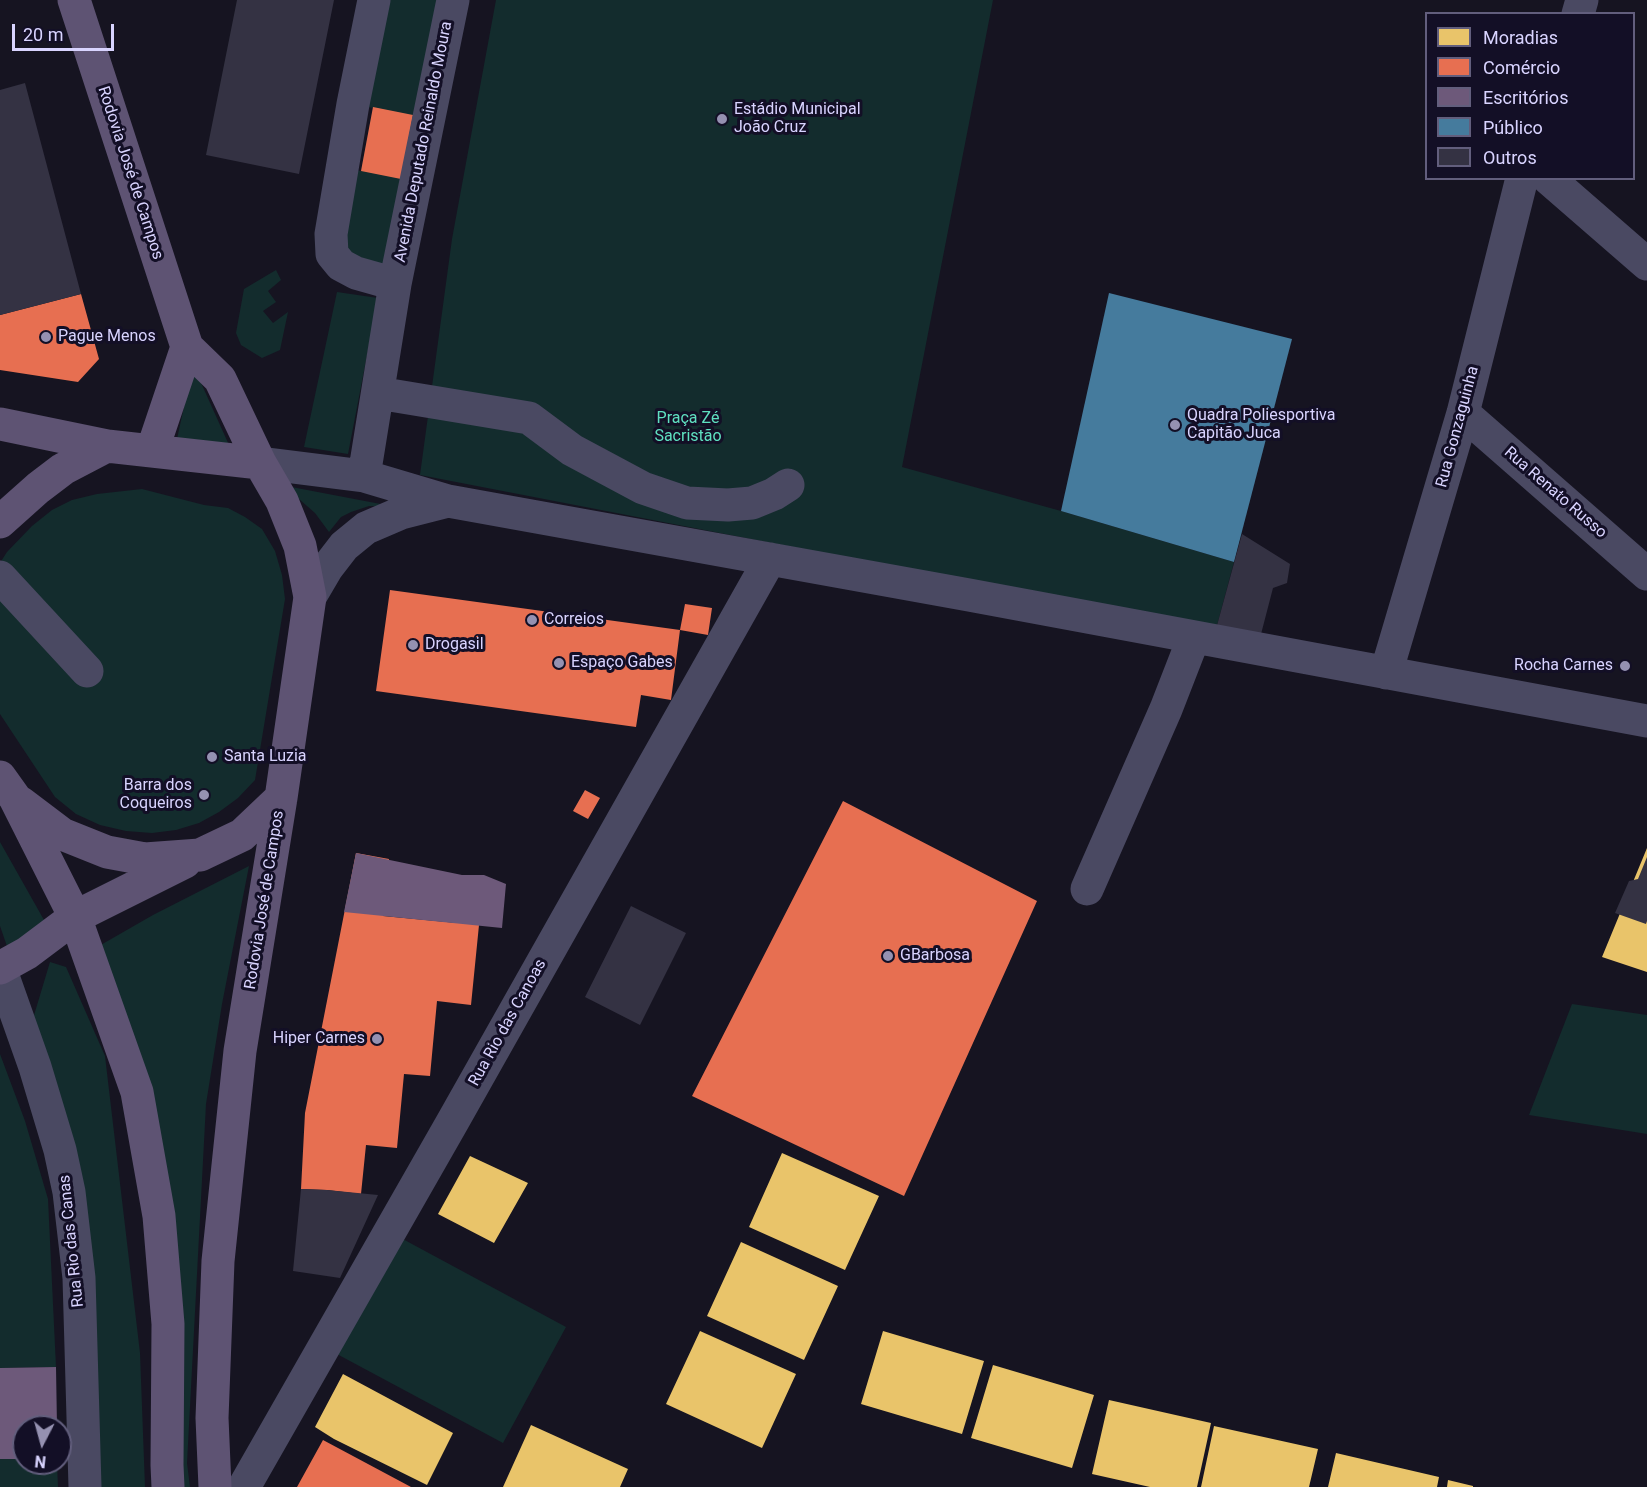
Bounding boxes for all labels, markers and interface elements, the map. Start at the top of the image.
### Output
scale bar [15,12,117,50]
legend [1425,12,1635,180]
street label: Avenida Deputado Reinaldo Moura [391,20,457,264]
text: 20 m [23,24,63,45]
text: Moradias [1483,27,1558,48]
text: Comércio [1483,57,1560,78]
street label: Rodovia José de Campos [93,84,167,262]
text: Escritórios [1483,87,1568,108]
place label: Estádio Municipal João Cruz [734,100,861,138]
marker: Estádio Municipal João Cruz [715,112,729,126]
text: Público [1483,117,1543,138]
text: Outros [1483,147,1537,168]
place label: Pague Menos [58,327,156,347]
marker: Pague Menos [39,330,53,344]
street label: Rua Gonzaguinha [1433,364,1483,490]
place label: Quadra Poliesportiva Capitão Juca [1187,406,1335,444]
park label: Praça Zé Sacristão [654,409,722,447]
marker: Quadra Poliesportiva Capitão Juca [1168,418,1182,432]
street label: Rua Renato Russo [1500,443,1610,543]
place label: Correios [544,610,604,630]
marker: Correios [525,613,539,627]
place label: Drogasil [425,635,484,655]
marker: Drogasil [406,638,420,652]
place label: Espaço Gabes [571,653,673,673]
marker: Espaço Gabes [552,656,566,670]
place label: Rocha Carnes [1514,656,1613,676]
marker: Rocha Carnes [1618,659,1632,673]
place label: Santa Luzia [224,747,307,767]
marker: Santa Luzia [205,750,219,764]
place label: Barra dos Coqueiros [120,776,192,814]
marker: Barra dos Coqueiros [197,788,211,802]
street label: Rodovia José de Campos [241,809,289,991]
place label: GBarbosa [900,946,970,966]
marker: GBarbosa [881,949,895,963]
street label: Rua Rio das Canoas [465,956,551,1090]
place label: Hiper Carnes [273,1029,365,1049]
marker: Hiper Carnes [370,1032,384,1046]
street label: Rua Rio das Canas [55,1174,89,1308]
north arrow [12,1415,72,1475]
text: N [34,1451,47,1471]

